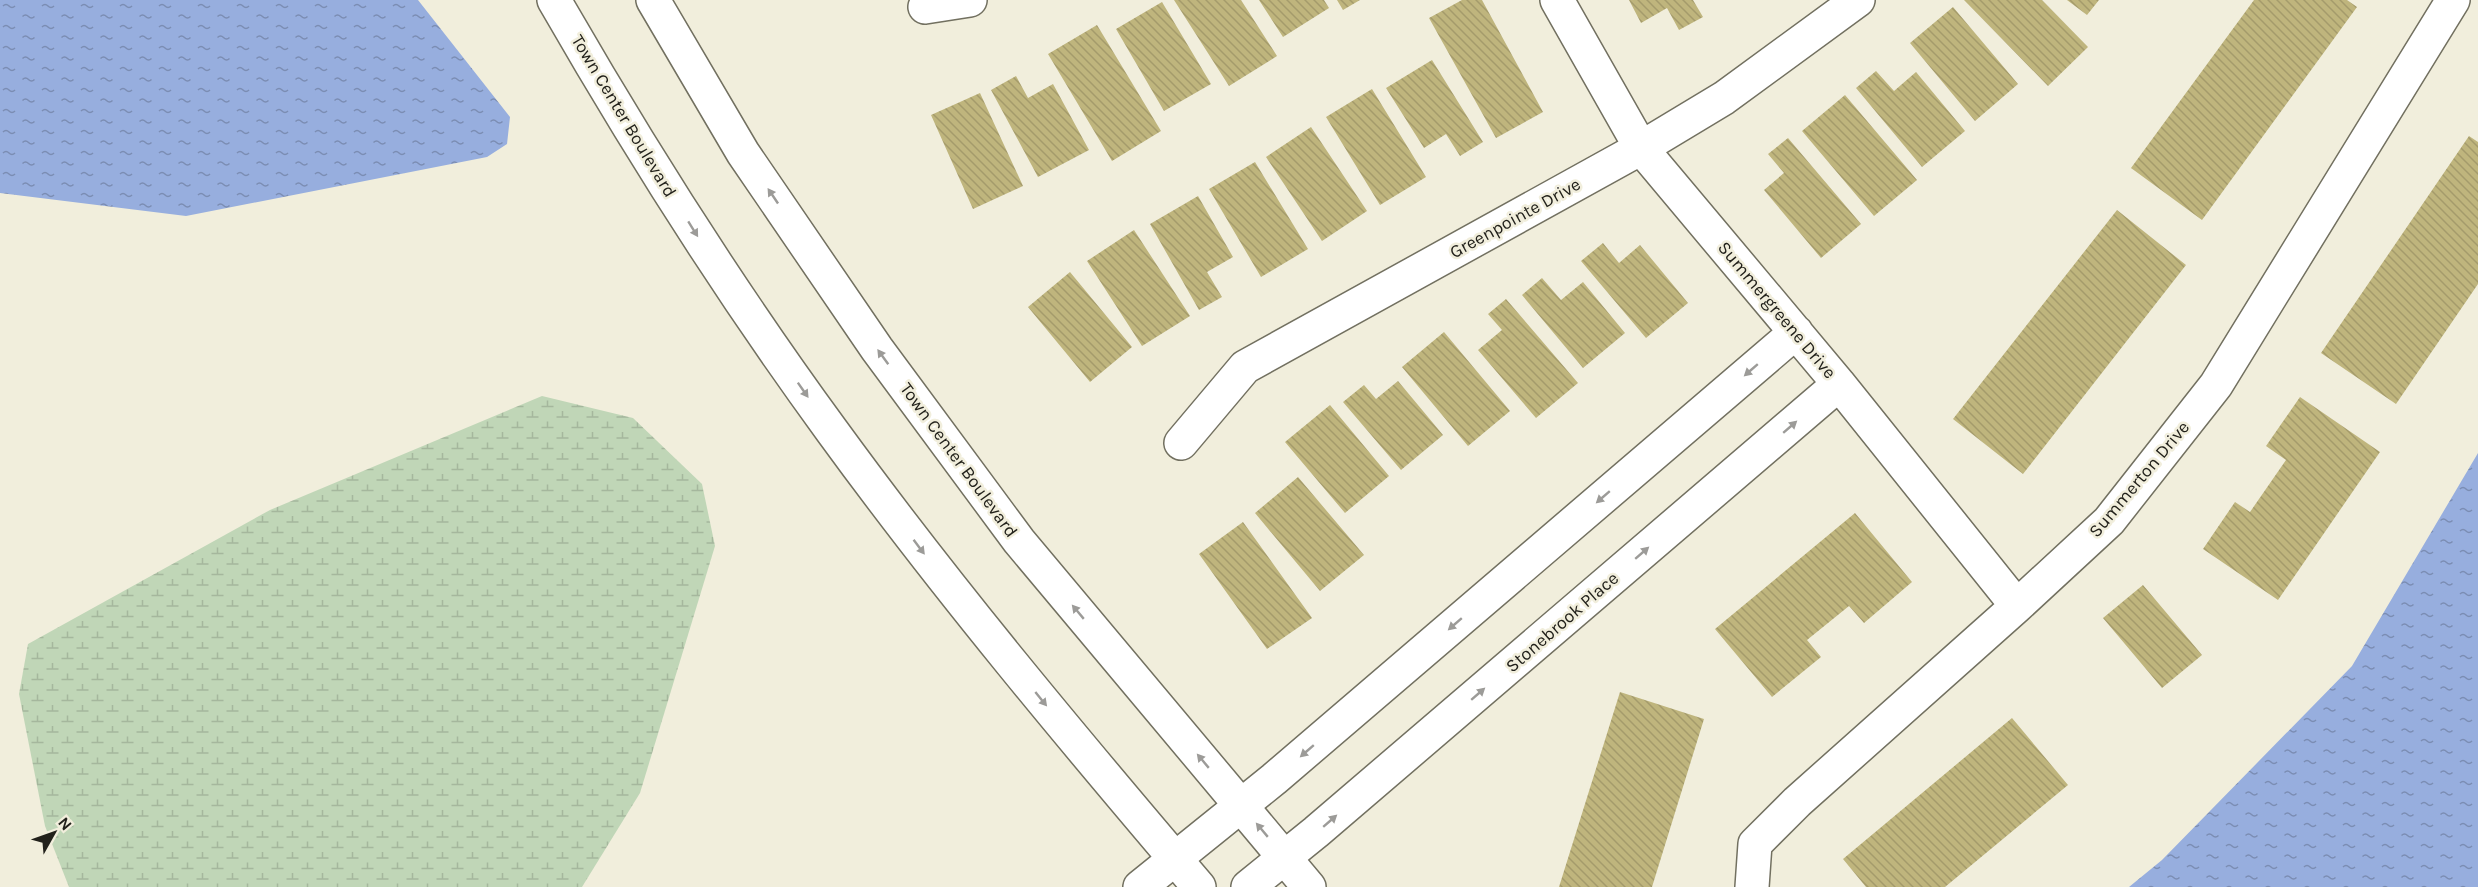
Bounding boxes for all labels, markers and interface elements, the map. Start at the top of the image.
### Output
street label: Town Center Boulevard [567,31,681,201]
street label: Greenpointe Drive [1446,173,1584,263]
one-way arrow [768,188,779,204]
one-way arrow [688,221,699,237]
street label: Summergreene Drive [1713,237,1841,383]
one-way arrow [877,349,889,365]
one-way arrow [1743,364,1759,377]
street label: Town Center Boulevard [895,378,1023,542]
one-way arrow [797,382,809,398]
street label: Summerton Drive [2084,416,2194,542]
one-way arrow [1782,420,1798,433]
one-way arrow [1596,490,1611,503]
one-way arrow [913,539,926,555]
one-way arrow [1634,547,1650,560]
street label: Stonebrook Place [1501,567,1623,677]
one-way arrow [1072,605,1085,620]
one-way arrow [1448,617,1463,630]
one-way arrow [1470,688,1485,701]
one-way arrow [1034,691,1047,706]
one-way arrow [1300,744,1315,757]
one-way arrow [1197,753,1210,769]
north arrow [24,803,84,863]
text: N [54,813,76,834]
one-way arrow [1322,814,1338,827]
one-way arrow [1255,822,1268,838]

